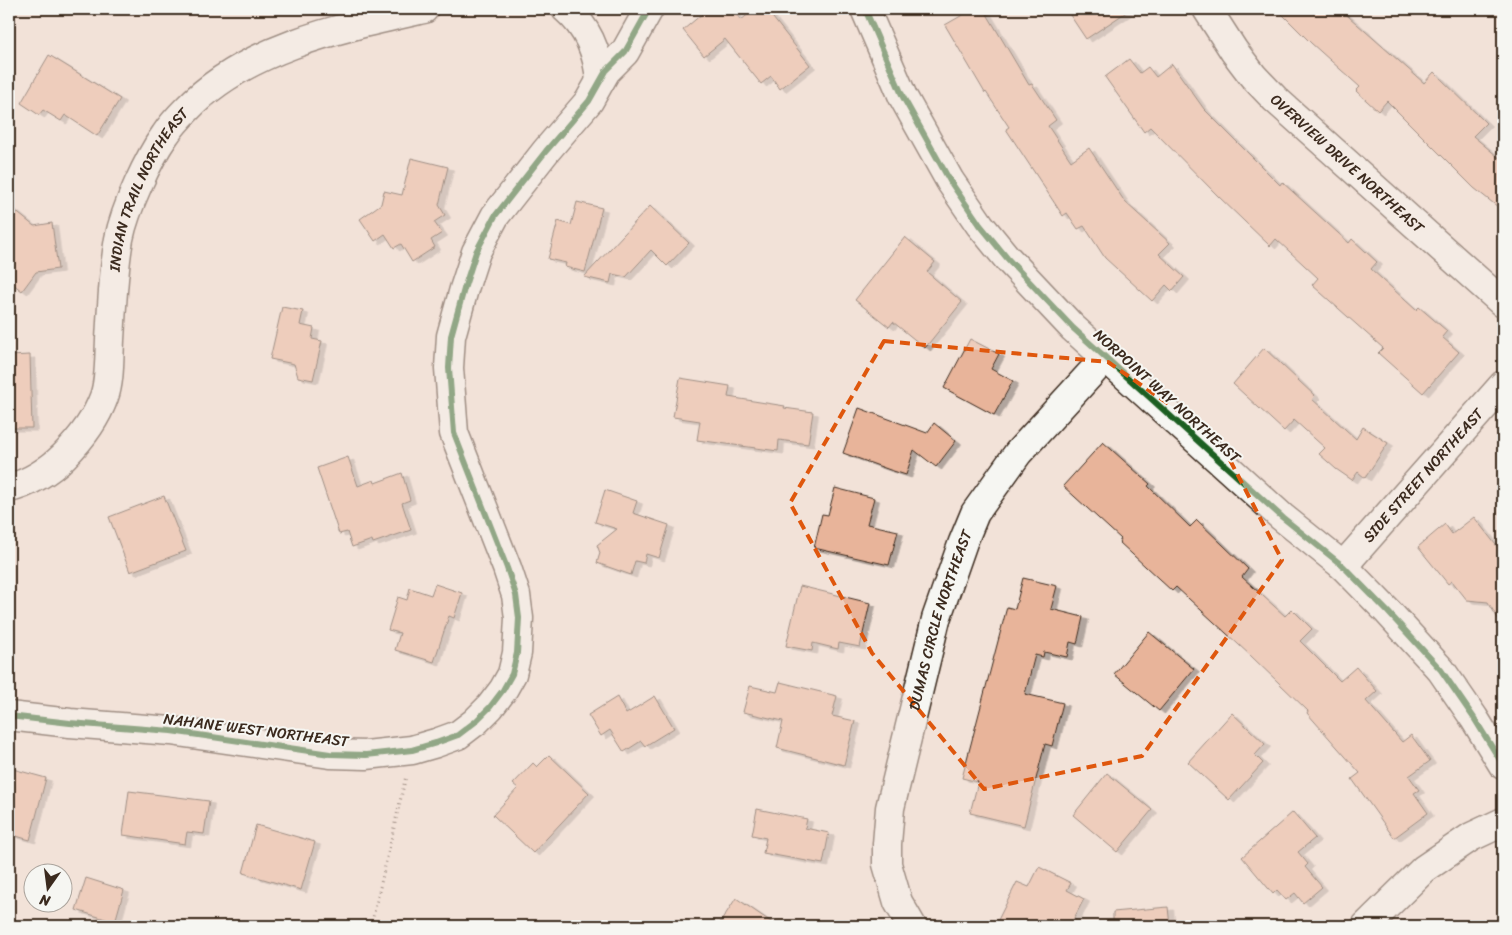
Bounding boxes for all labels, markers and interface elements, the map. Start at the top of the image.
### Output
street label: OVERVIEW DRIVE NORTHEAST [1264,87,1432,241]
street label: INDIAN TRAIL NORTHEAST [102,100,196,274]
street label: NORPOINT WAY NORTHEAST [1087,322,1248,471]
street label: SIDE STREET NORTHEAST [1356,401,1491,549]
street label: DUMAS CIRCLE NORTHEAST [901,524,980,713]
street label: NAHANE WEST NORTHEAST [162,706,352,754]
north arrow [22,862,72,912]
text: N [37,887,54,914]

